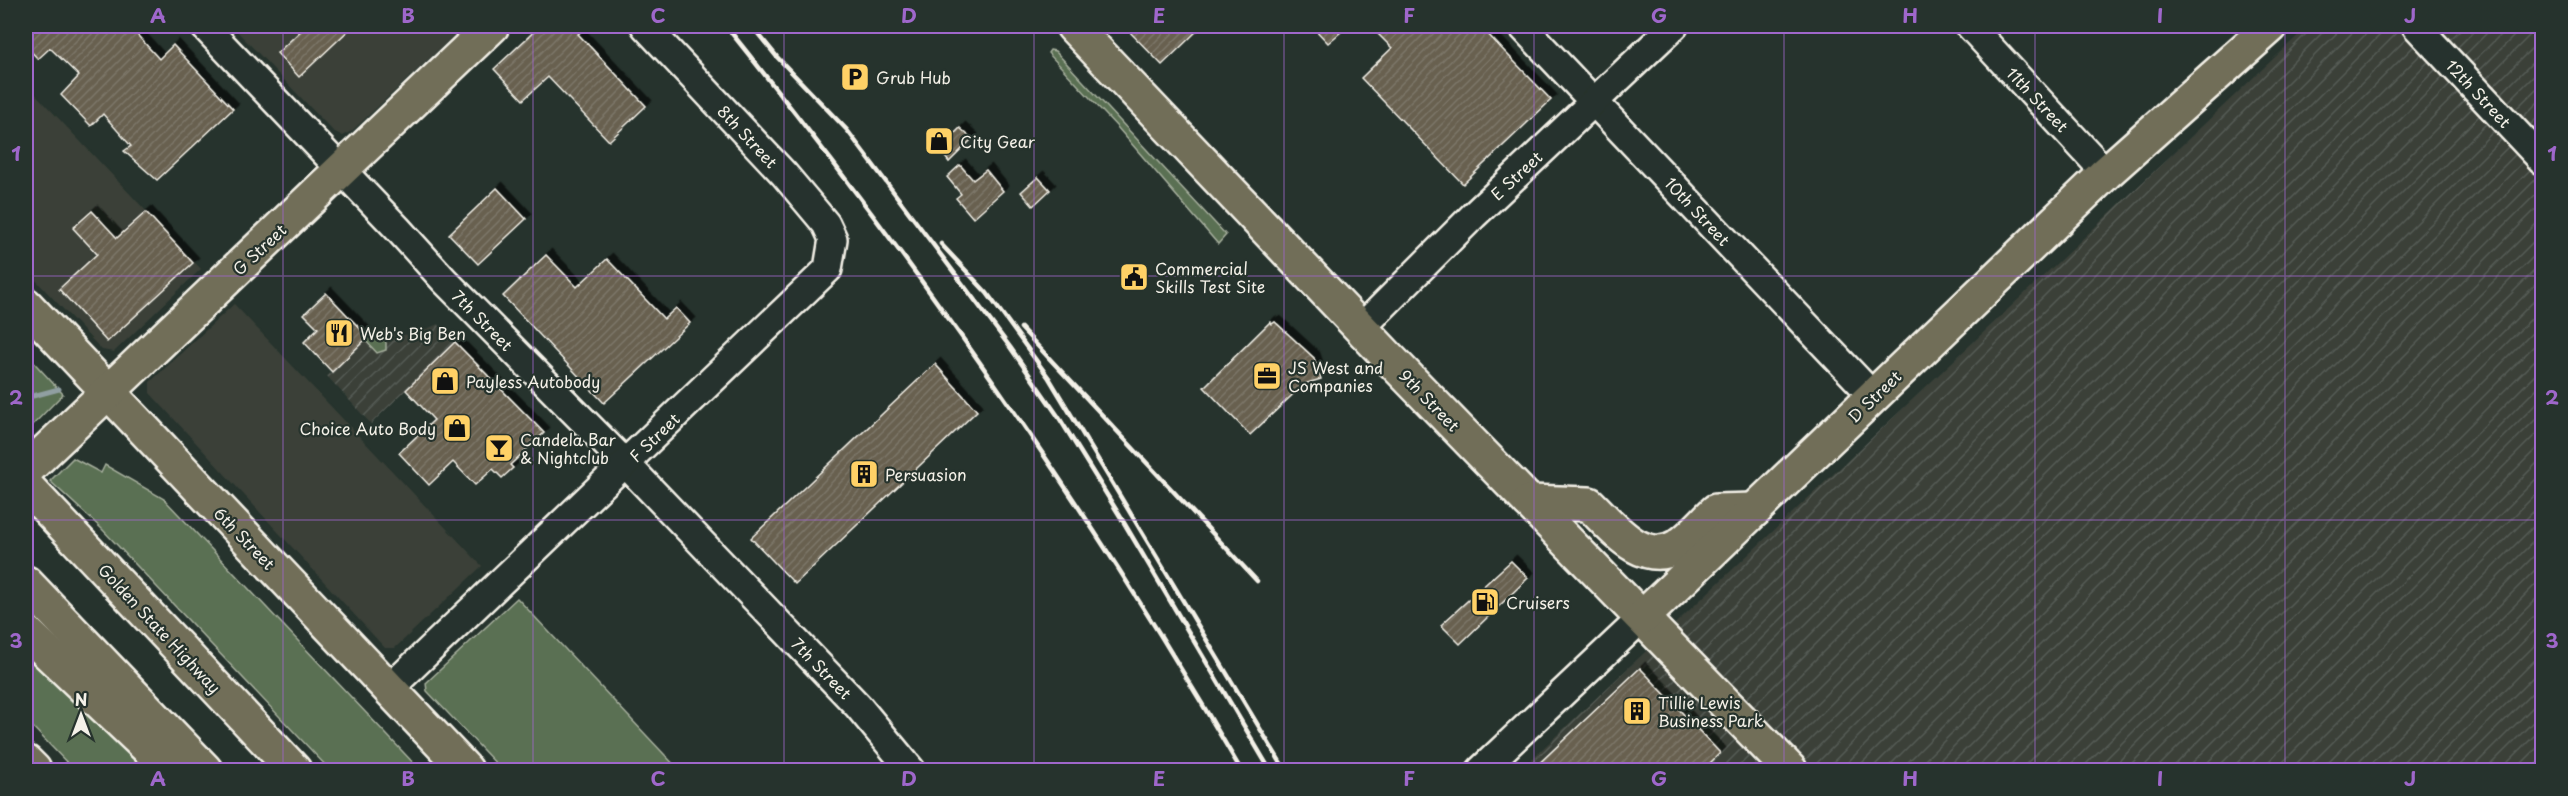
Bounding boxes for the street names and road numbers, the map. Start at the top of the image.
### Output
street label: 12th Street [2441,53,2517,133]
street label: 11th Street [2001,61,2075,137]
street label: 8th Street [712,99,784,173]
street label: E Street [1485,144,1547,205]
street label: 10th Street [1660,171,1736,251]
street label: G Street [227,217,292,280]
street label: 7th Street [447,284,519,356]
street label: 9th Street [1394,364,1466,437]
street label: D Street [1842,364,1906,428]
street label: F Street [623,407,685,467]
street label: 6th Street [209,501,281,575]
street label: Golden State Highway [93,558,227,698]
street label: 7th Street [786,632,858,705]

